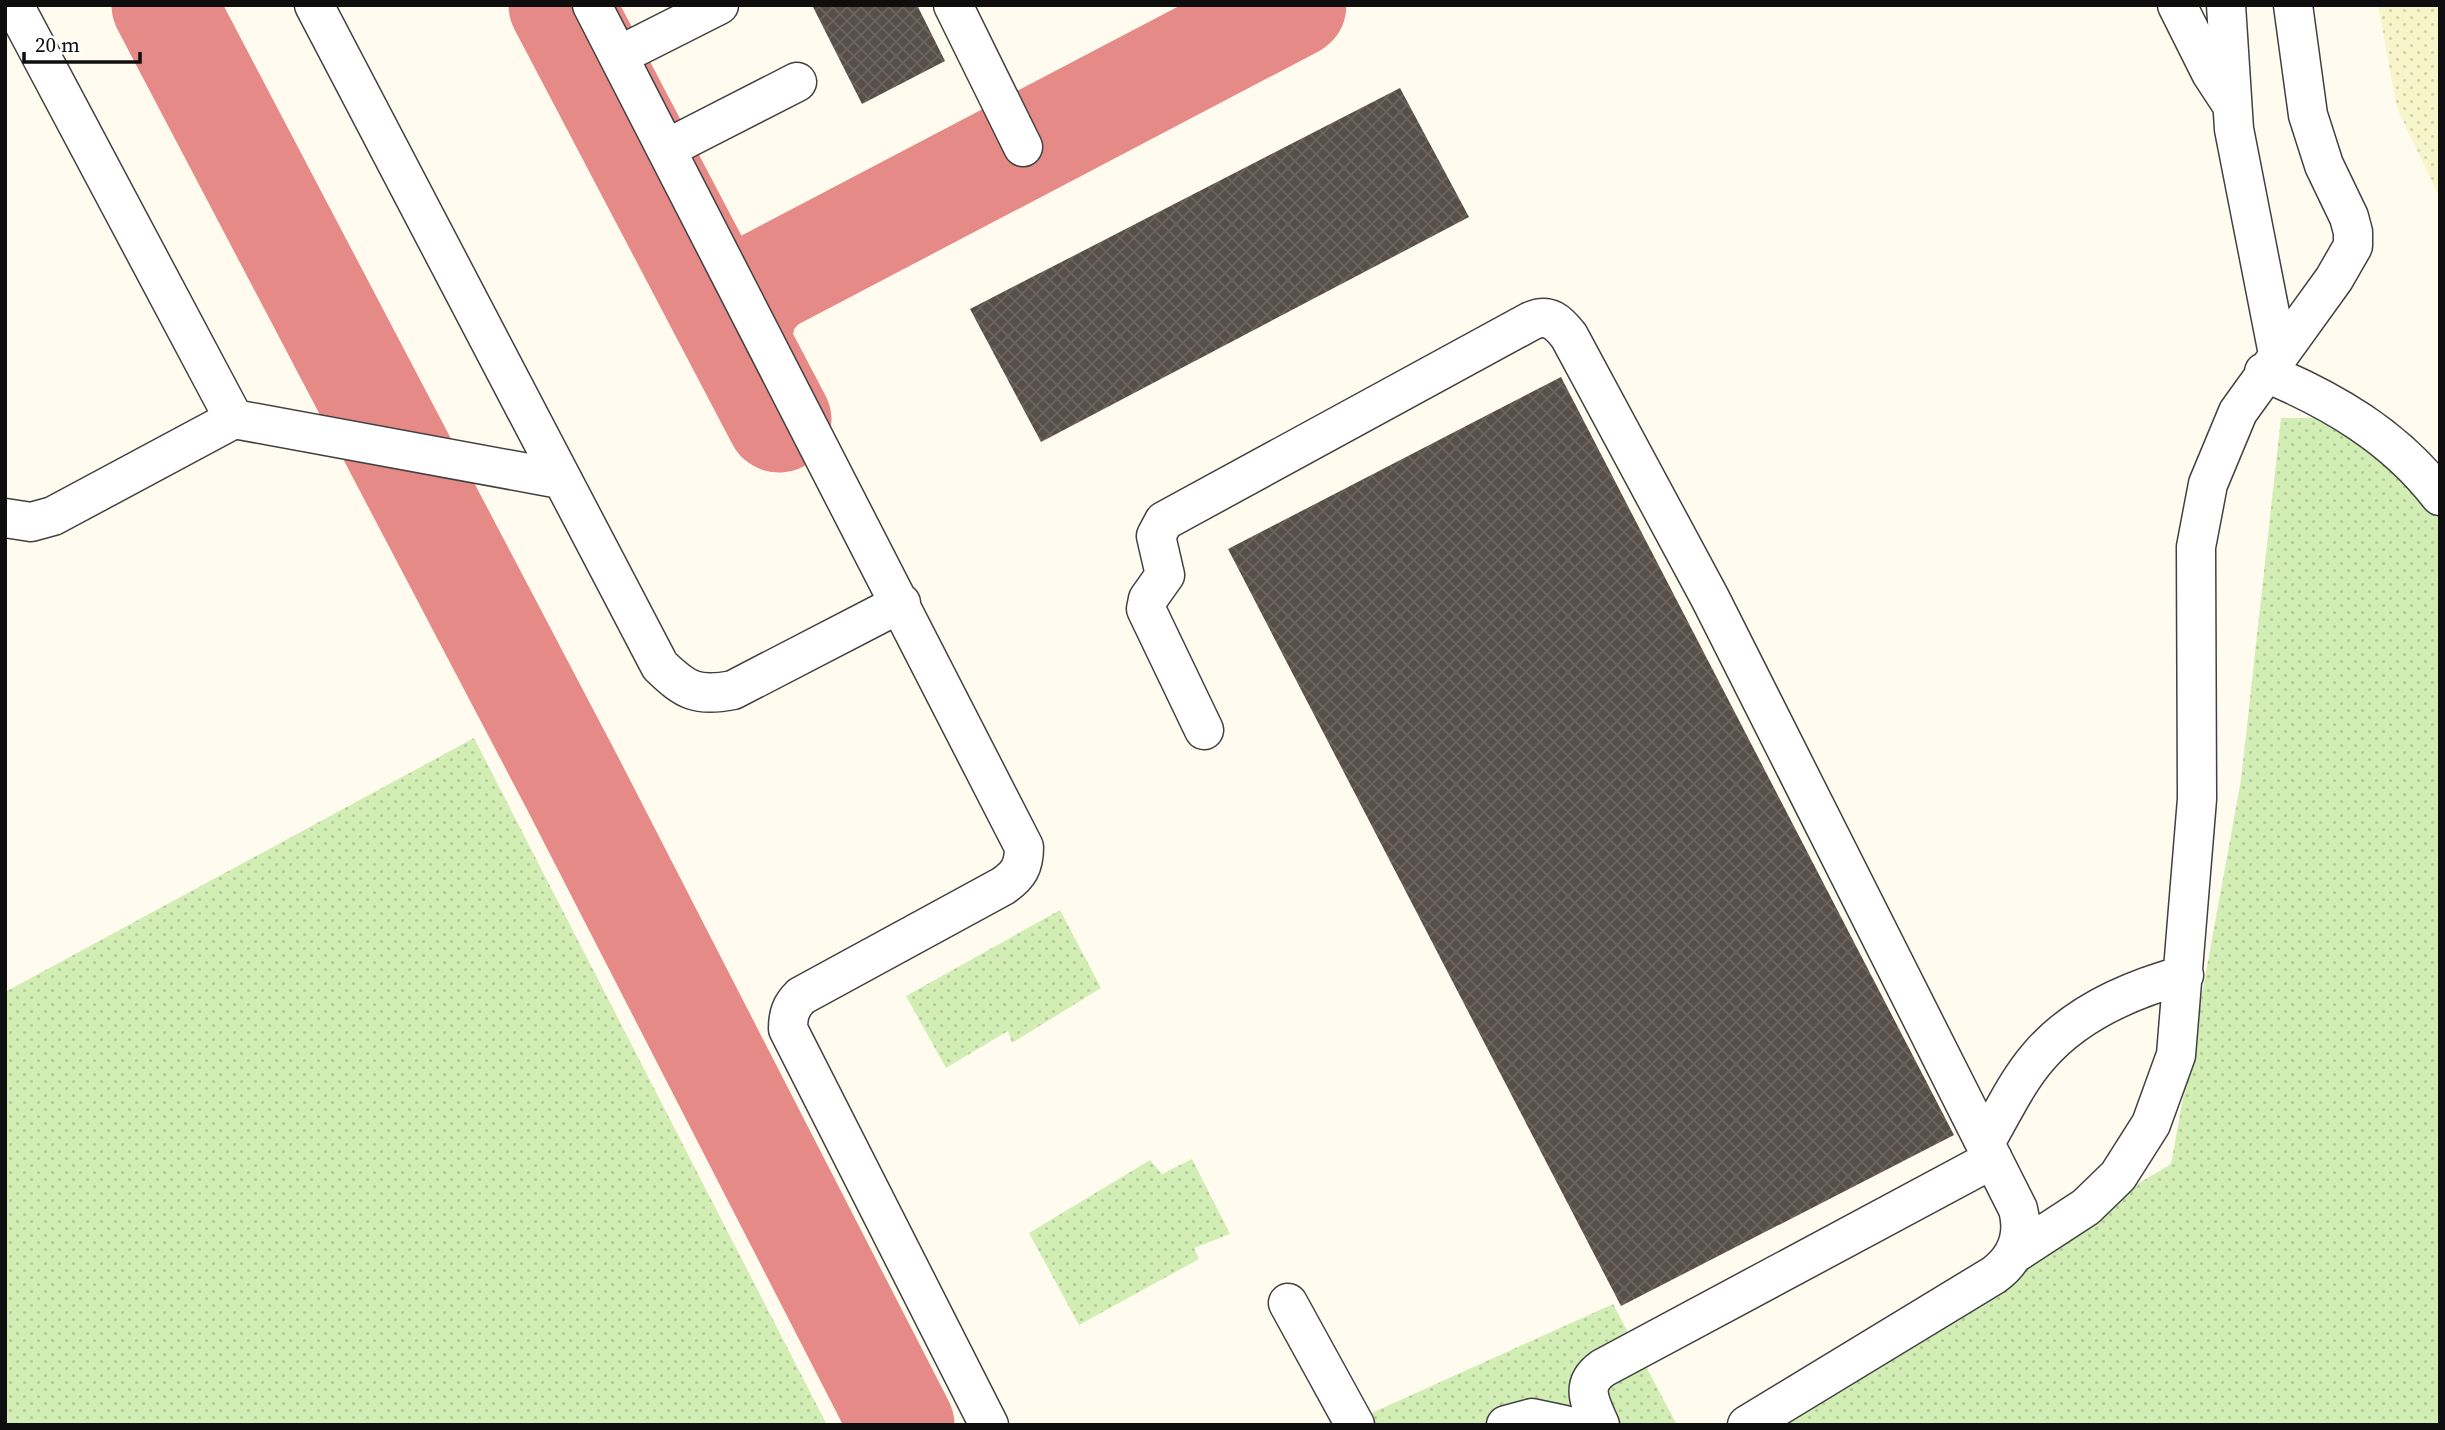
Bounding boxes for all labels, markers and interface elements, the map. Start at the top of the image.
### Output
scale bar [24,21,140,65]
text: 20 m [35,30,80,59]

